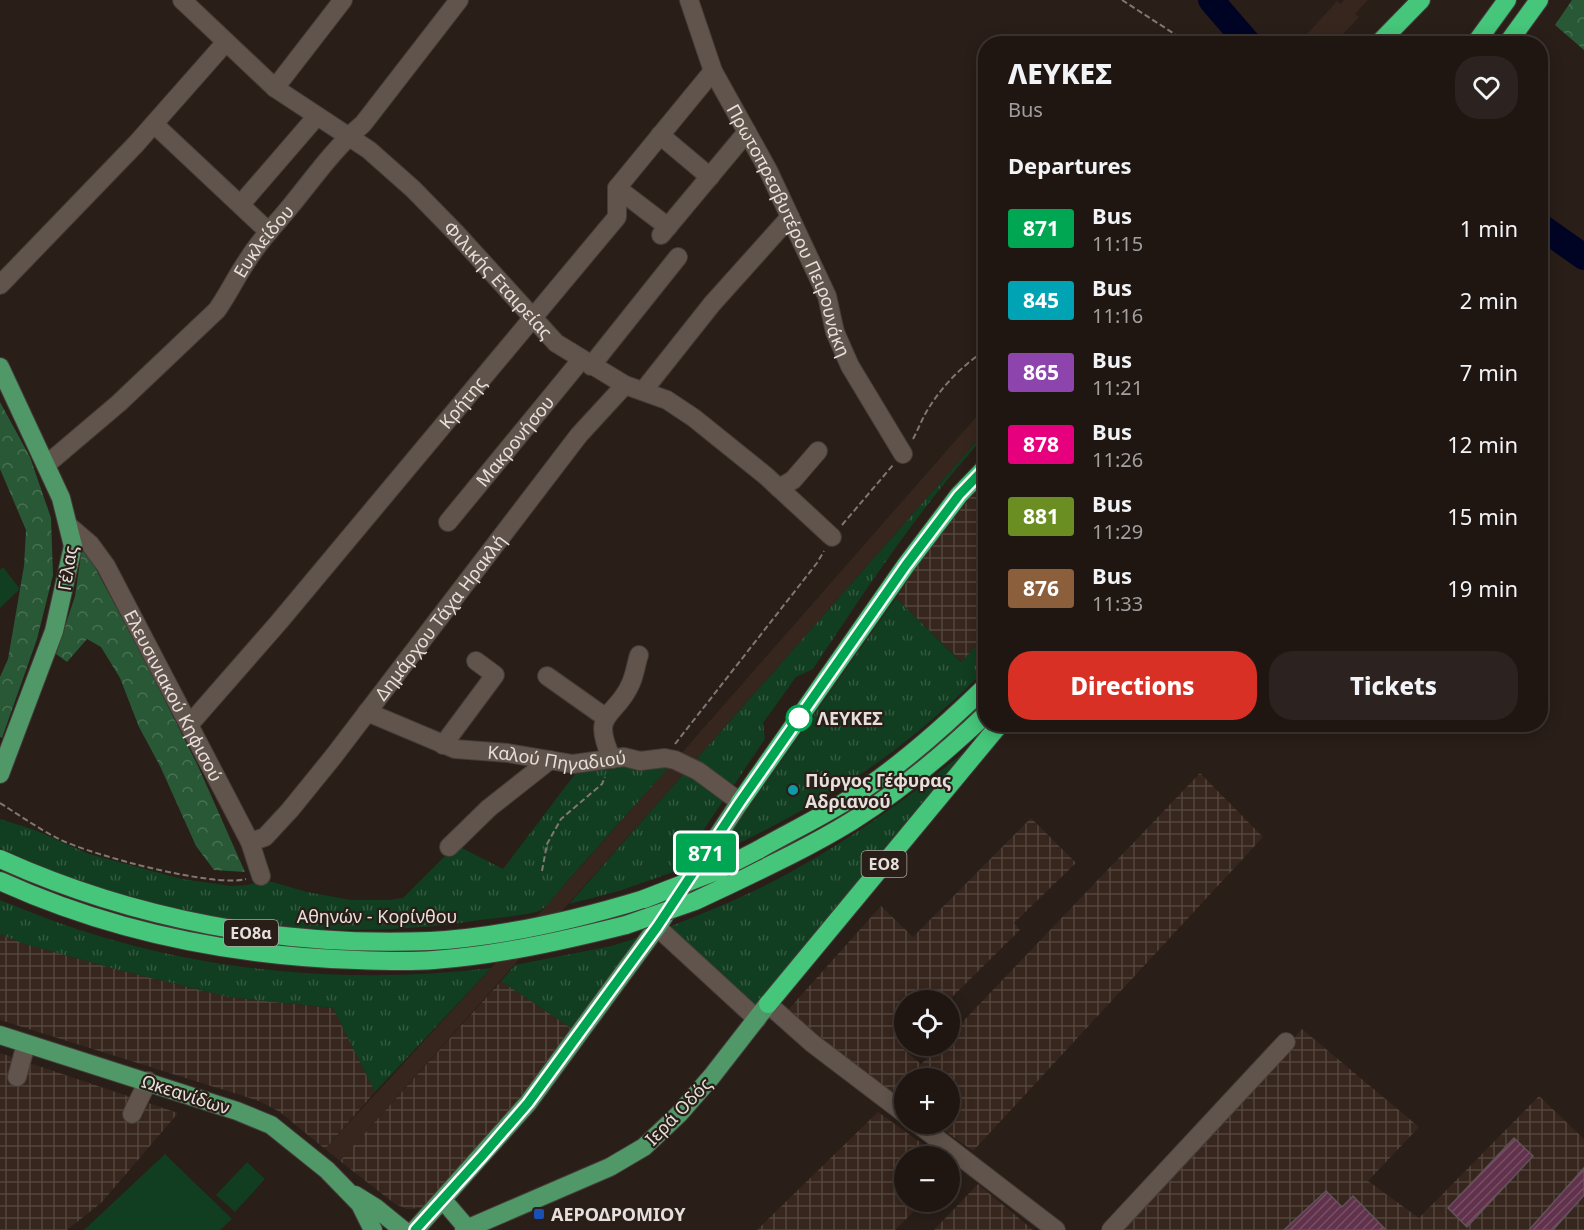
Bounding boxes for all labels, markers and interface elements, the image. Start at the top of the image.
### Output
text: ΛΕΥΚΕΣ [1008,54,1112,92]
button: heart [1455,56,1518,119]
text: Bus [1008,96,1043,123]
street label: Πρωτοπρεσβυτέρου Πειρουνάκη [722,99,856,360]
text: Departures [1008,150,1132,180]
street label: Ευκλείδου [227,199,299,282]
text: Bus [1092,200,1132,230]
text: 1 min [1460,213,1518,243]
text: 871 [1023,214,1059,242]
street label: Φιλικής Εταιρείας [439,216,558,344]
text: 11:15 [1092,230,1143,257]
text: Bus [1092,272,1132,302]
text: 2 min [1460,285,1518,315]
text: 845 [1023,286,1059,314]
text: 11:16 [1092,302,1143,329]
text: Bus [1092,344,1132,374]
text: 7 min [1460,357,1518,387]
text: 865 [1023,358,1059,386]
street label: Κρήτης [433,371,491,434]
text: 11:21 [1092,374,1143,401]
street label: Μακρονήσου [470,390,559,491]
text: Bus [1092,416,1132,446]
text: 12 min [1447,429,1518,459]
text: 878 [1023,430,1059,458]
text: 11:26 [1092,446,1143,473]
text: Bus [1092,488,1132,518]
text: 15 min [1447,501,1518,531]
text: 881 [1023,502,1059,530]
text: 11:29 [1092,518,1143,545]
street label: Δημάρχου Τάχα Ηρακλή [369,529,511,705]
street label: Γέλας [52,544,82,592]
text: Bus [1092,560,1132,590]
text: 19 min [1447,573,1518,603]
text: 876 [1023,574,1059,602]
text: 11:33 [1092,590,1143,617]
street label: Ελευσινιακού Κηφισού [119,606,228,786]
button: Directions [1008,651,1257,720]
button: Tickets [1269,651,1518,720]
marker: ΛΕΥΚΕΣ [786,705,812,731]
place label: ΛΕΥΚΕΣ [817,706,883,730]
street label: Καλού Πηγαδιού [487,739,628,777]
place label: Πύργος Γέφυρας Αδριανού [805,768,951,813]
marker: Πύργος Γέφυρας Αδριανού [786,783,800,797]
line badge: 871 [672,834,740,872]
text: 871 [688,839,724,867]
road number: ΕΟ8 [862,851,906,877]
street label: Αθηνών - Κορίνθου [297,904,457,928]
road number: ΕΟ8α [224,920,278,946]
map controls [894,990,960,1212]
button: locate [894,990,960,1056]
button: + [894,1068,960,1134]
street label: Ωκεανίδων [139,1069,233,1119]
street label: Ιερά Οδός [640,1072,717,1150]
button: − [894,1146,960,1212]
place label: ΑΕΡΟΔΡΟΜΙΟΥ [551,1202,686,1226]
marker: ΑΕΡΟΔΡΟΜΙΟΥ [532,1207,546,1221]

